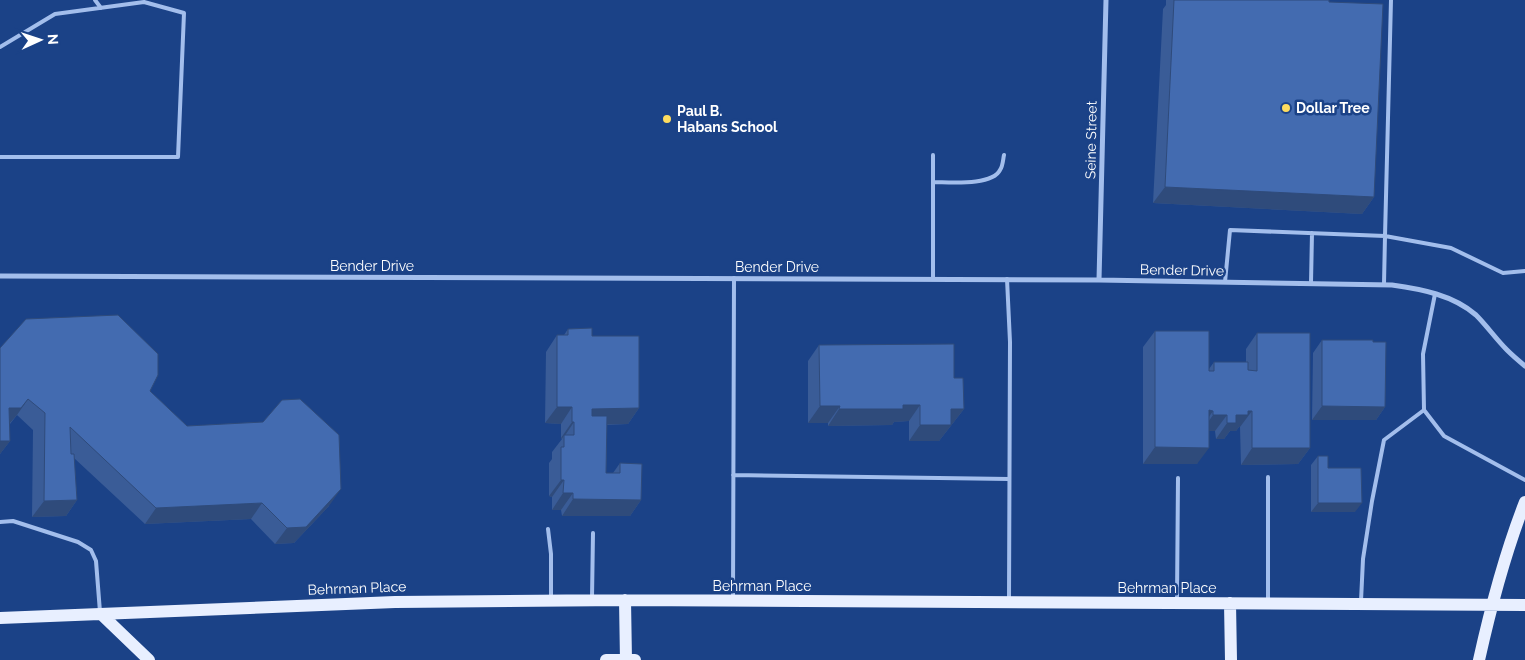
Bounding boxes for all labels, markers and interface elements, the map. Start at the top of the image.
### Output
north arrow [15,15,65,65]
text: N [45,34,61,45]
street label: Seine Street [1082,100,1100,179]
place label: Dollar Tree [1296,100,1370,116]
marker: Dollar Tree [1280,102,1292,114]
place label: Paul B. Habans School [677,103,778,135]
marker: Paul B. Habans School [661,113,673,125]
street label: Bender Drive [330,258,414,274]
street label: Bender Drive [735,259,819,275]
street label: Bender Drive [1140,261,1224,279]
street label: Behrman Place [307,578,407,598]
street label: Behrman Place [713,578,811,594]
street label: Behrman Place [1118,580,1216,596]

